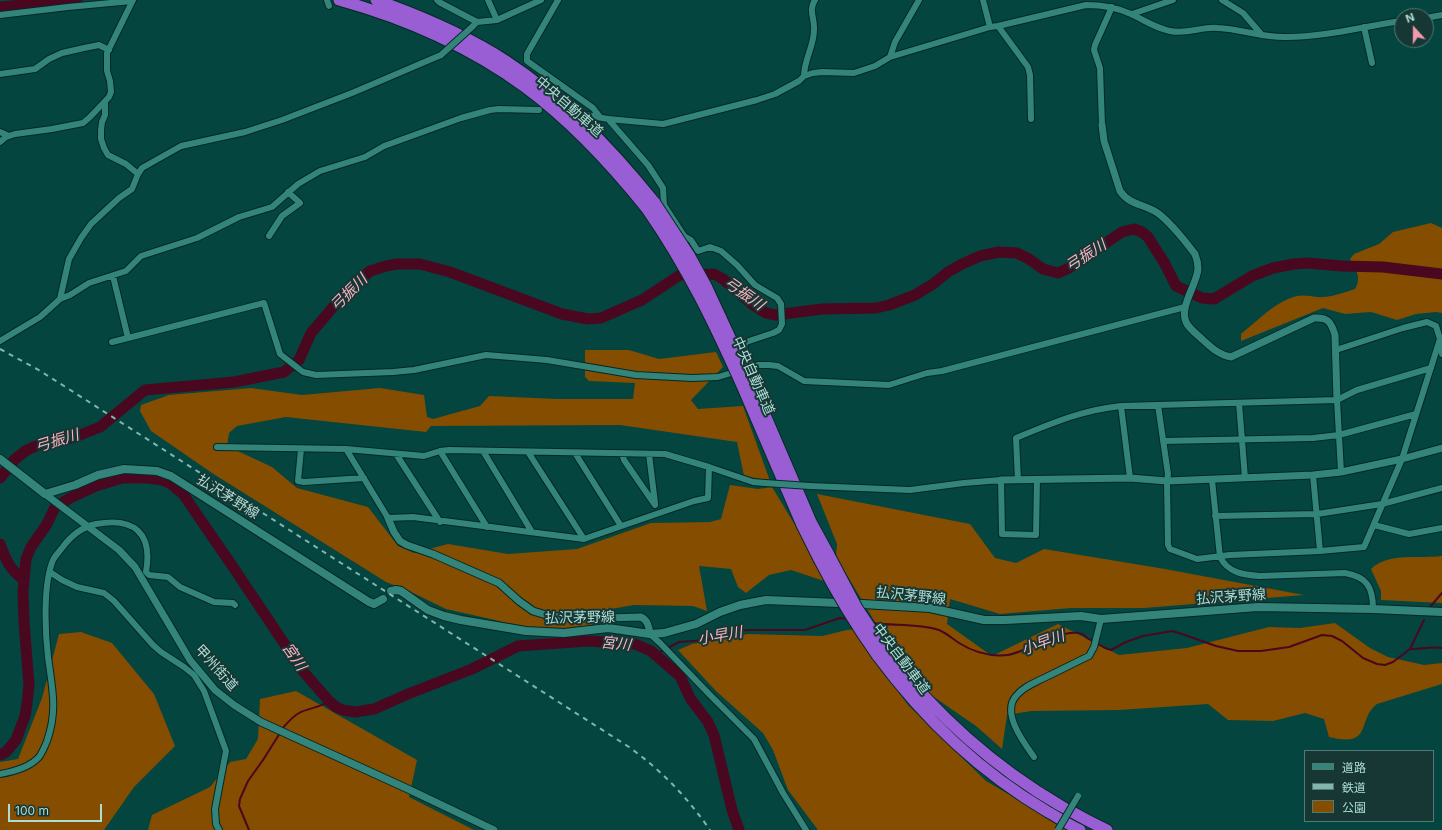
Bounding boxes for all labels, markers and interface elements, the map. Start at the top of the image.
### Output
north arrow [1394,8,1434,48]
text: N [1404,10,1416,26]
street label: 中央自動車道 [532,73,606,141]
water label: 弓振川 [1062,236,1110,276]
water label: 弓振川 [327,271,371,315]
water label: 弓振川 [720,274,768,314]
street label: 中央自動車道 [728,334,778,418]
water label: 弓振川 [33,426,81,456]
street label: 払沢茅野線 [194,471,262,523]
street label: 払沢茅野線 [875,584,947,608]
street label: 払沢茅野線 [1195,586,1267,608]
street label: 払沢茅野線 [545,609,615,627]
street label: 中央自動車道 [869,620,933,698]
water label: 小早川 [696,623,744,649]
water label: 小早川 [1019,627,1067,659]
water label: 宮川 [600,633,632,655]
water label: 宮川 [278,640,310,674]
street label: 甲州街道 [191,642,241,694]
legend [1304,750,1434,822]
text: 道路 [1342,760,1366,775]
text: 鉄道 [1342,780,1366,795]
scale bar [10,796,104,822]
text: 公園 [1342,800,1366,815]
text: 100 m [15,803,49,818]

